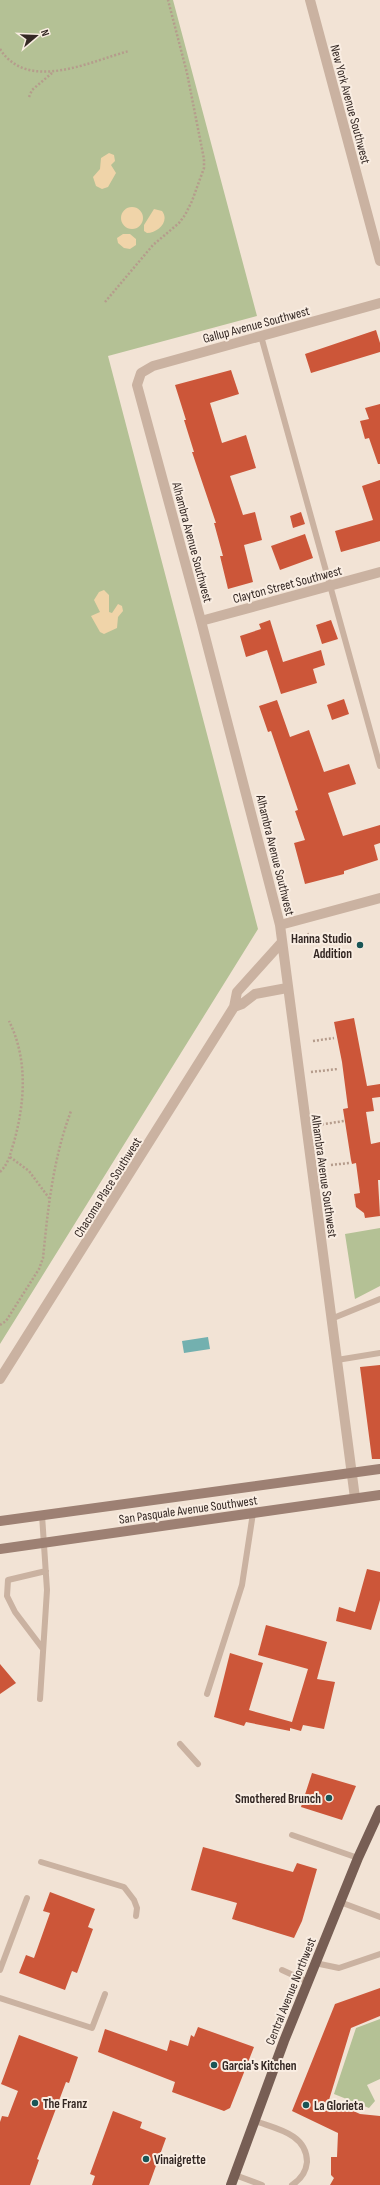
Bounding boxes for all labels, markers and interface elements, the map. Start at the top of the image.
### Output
north arrow [16,16,56,56]
text: N [38,28,52,38]
street label: New York Avenue Southwest [326,43,374,166]
street label: Gallup Avenue Southwest [201,303,311,347]
street label: Alhambra Avenue Southwest [168,479,216,604]
street label: Clayton Street Southwest [231,563,344,607]
street label: Alhambra Avenue Southwest [252,792,298,917]
place label: Hanna Studio Addition [291,931,352,962]
marker: Hanna Studio Addition [355,940,365,950]
street label: Alhambra Avenue Southwest [307,1113,341,1239]
street label: Chacoma Place Southwest [71,1134,145,1241]
street label: San Pasquale Avenue Southwest [118,1492,258,1528]
place label: Smothered Brunch [235,1791,321,1807]
marker: Smothered Brunch [324,1793,334,1803]
street label: Central Avenue Northwest [262,1935,320,2047]
place label: Garcia's Kitchen [222,2058,297,2074]
marker: Garcia's Kitchen [209,2060,219,2070]
place label: The Franz [43,2096,87,2112]
marker: The Franz [30,2098,40,2108]
place label: La Glorieta [314,2098,363,2114]
marker: La Glorieta [301,2100,311,2110]
place label: Vinaigrette [154,2152,206,2168]
marker: Vinaigrette [141,2154,151,2164]

